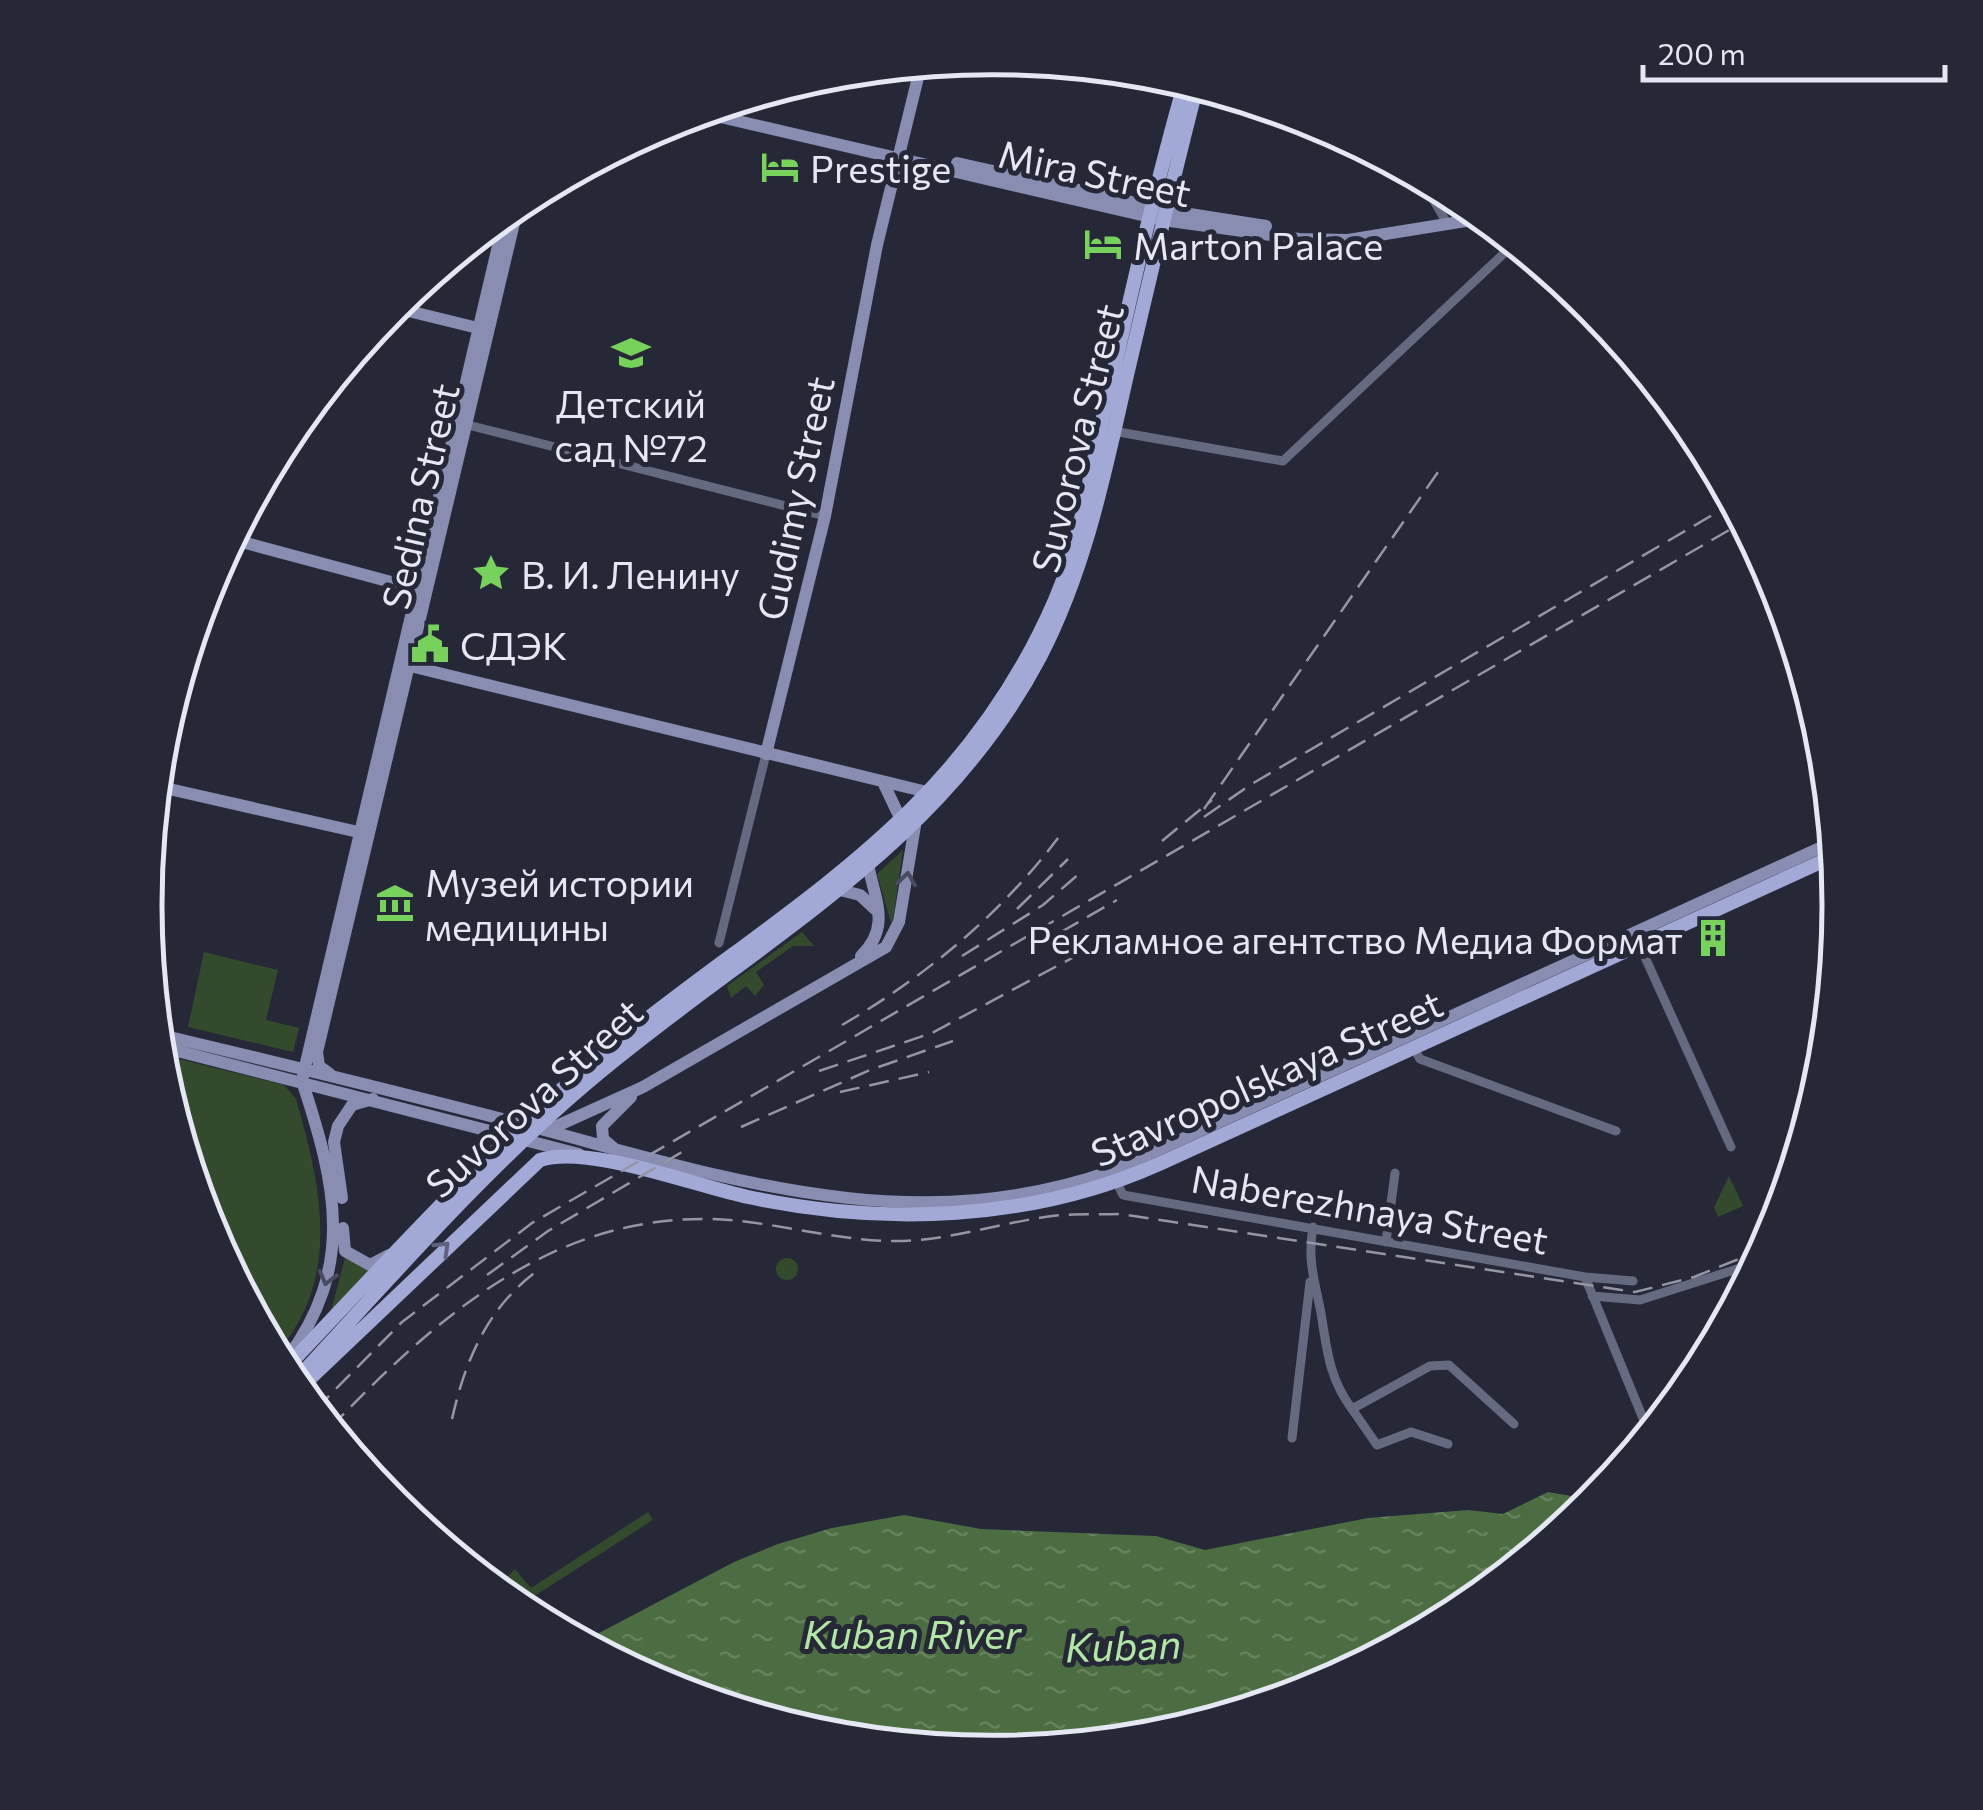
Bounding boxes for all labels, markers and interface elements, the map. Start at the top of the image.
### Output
scale bar [1643,20,1946,82]
text: 200 m [1658,34,1746,71]
street label: Mira Street [994,129,1196,215]
place label: Prestige [810,144,951,191]
hotel icon: Prestige [759,146,801,188]
place label: Marton Palace [1133,221,1383,268]
hotel icon: Marton Palace [1082,223,1124,265]
street label: Suvorova Street [1020,299,1132,577]
school or university icon: Детский сад №72 [610,332,652,374]
street label: Gudimy Street [745,372,843,624]
street label: Sedina Street [370,378,468,614]
place label: Детский сад №72 [554,379,708,470]
place label: В. И. Ленину [521,550,740,597]
place icon: В. И. Ленину [470,552,512,594]
place label: СДЭК [460,621,567,668]
public building icon: СДЭК [409,623,451,665]
place label: Музей истории медицины [425,858,694,949]
one-way arrow [895,870,916,887]
museum icon: Музей истории медицины [374,882,416,924]
place label: Рекламное агентство Медиа Формат [1028,915,1683,962]
building icon: Рекламное агентство Медиа Формат [1692,917,1734,959]
street label: Stavropolskaya Street [1083,978,1449,1176]
street label: Suvorova Street [415,987,651,1207]
street label: Naberezhnaya Street [1188,1153,1552,1263]
one-way arrow [431,1242,449,1260]
one-way arrow [318,1269,339,1286]
water label: Kuban River [803,1608,1023,1657]
water label: Kuban [1064,1617,1182,1671]

